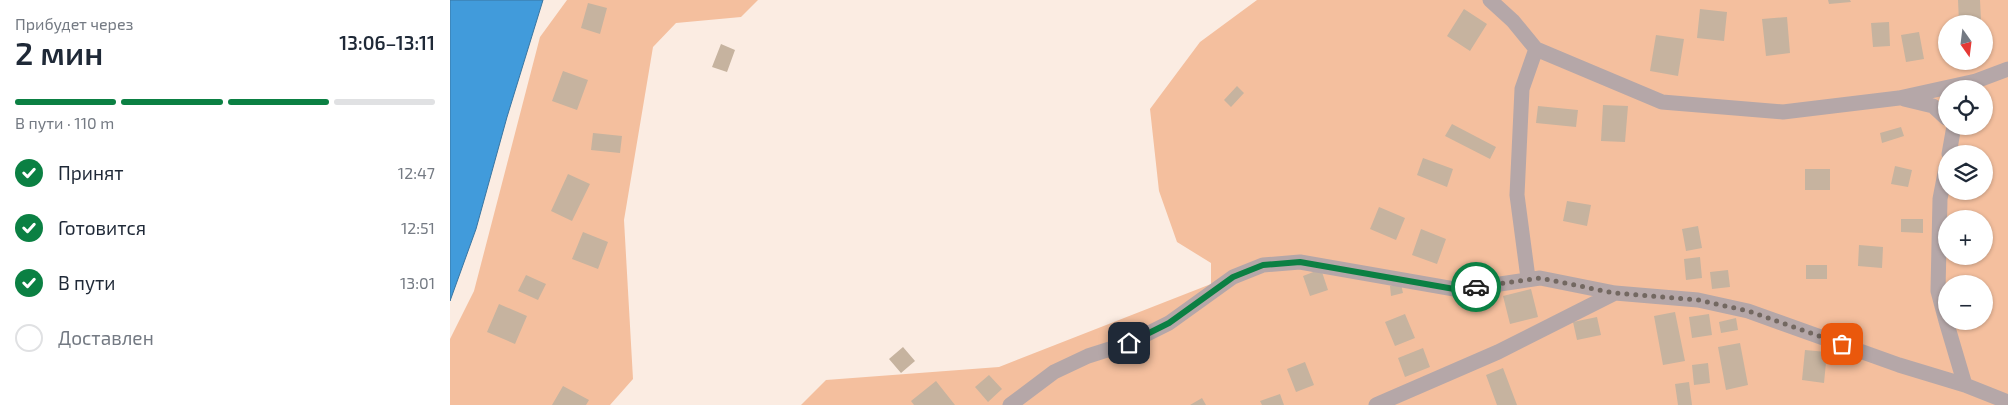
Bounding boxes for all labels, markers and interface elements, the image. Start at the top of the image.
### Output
text: Прибудет через [15,14,133,33]
north arrow [1938,15,1992,70]
map controls [1938,15,1993,330]
text: 13:06–13:11 [339,31,435,54]
text: 2 мин [15,33,103,71]
button: locate [1938,80,1993,135]
text: В пути · 110 m [15,113,114,132]
button: layers [1938,145,1993,200]
icon: check [15,159,43,187]
text: Принят [58,161,124,184]
text: 12:47 [398,163,435,182]
button: + [1938,210,1993,265]
icon: check [15,214,43,242]
text: Готовится [58,216,146,239]
text: 12:51 [401,218,435,237]
courier [1451,262,1501,312]
icon: check [15,269,43,297]
text: В пути [58,271,116,294]
text: 13:01 [400,273,435,292]
icon: car [1462,273,1490,301]
button: − [1938,275,1993,330]
pin [1108,322,1150,364]
pin [1821,323,1863,365]
text: Доставлен [58,326,154,349]
icon: home [1115,329,1143,357]
icon: bag [1828,330,1856,358]

